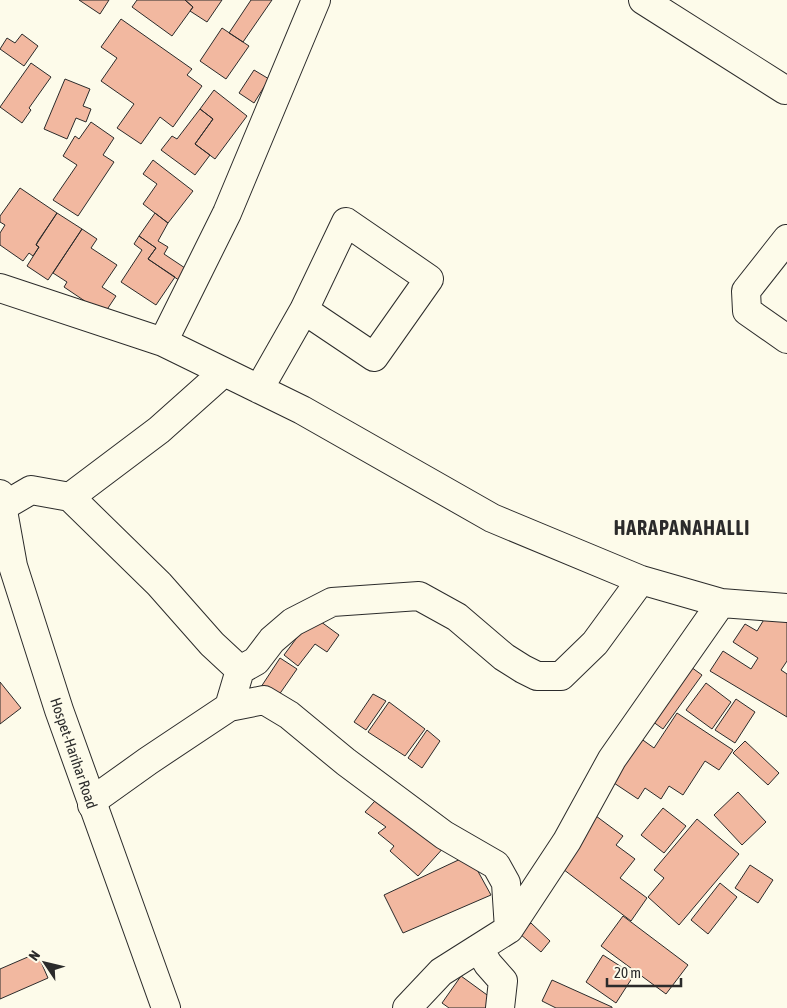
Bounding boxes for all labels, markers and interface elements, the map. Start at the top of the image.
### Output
district label: HARAPANAHALLI [614,516,750,539]
street label: Hospet-Harihar Road [47,695,101,811]
north arrow [20,938,70,988]
text: N [25,948,43,964]
scale bar [607,956,681,988]
text: 20 m [614,964,641,981]

